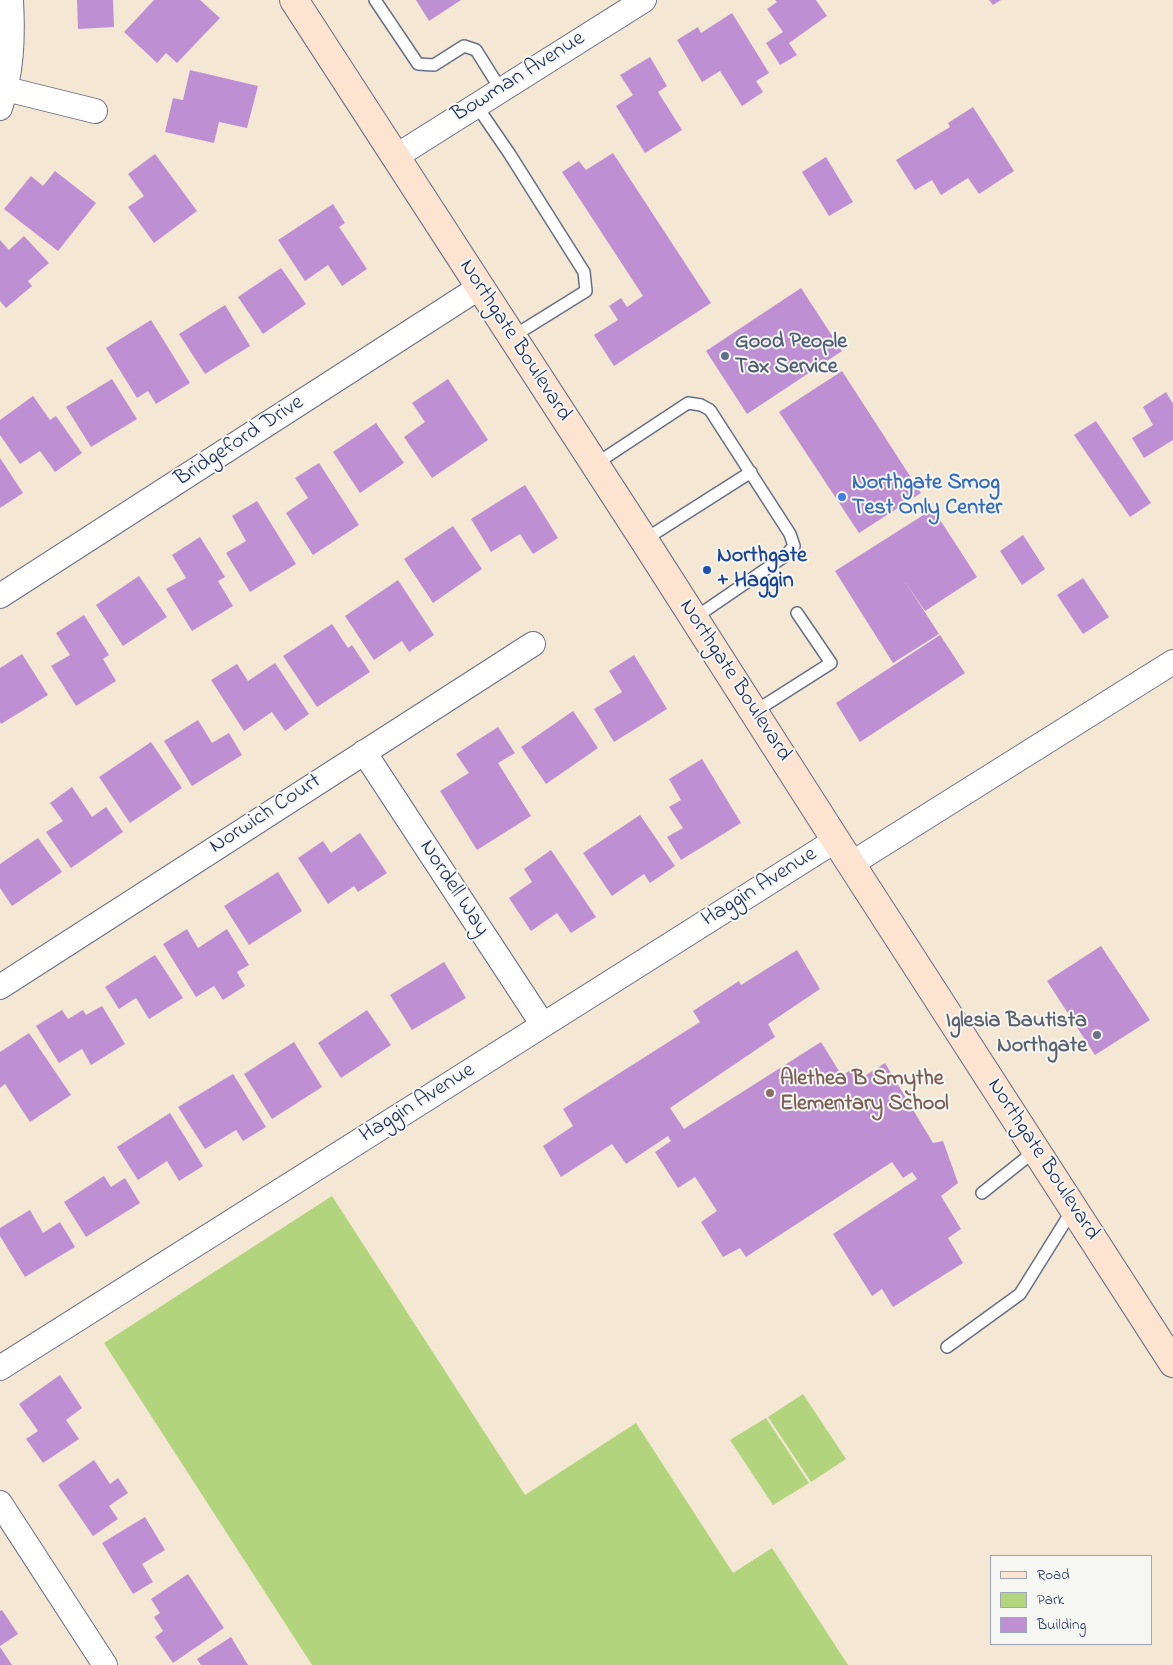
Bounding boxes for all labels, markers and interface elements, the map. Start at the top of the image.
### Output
street label: Bowman Avenue [448,27,590,129]
street label: Northgate Boulevard [452,255,576,427]
place label: Good People Tax Service [735,330,847,382]
marker: Good People Tax Service [719,350,731,362]
street label: Bridgeford Drive [170,390,310,494]
place label: Northgate Smog Test Only Center [852,471,1002,522]
marker: Northgate Smog Test Only Center [836,491,848,503]
place label: Northgate + Haggin [717,544,807,596]
marker: Northgate + Haggin [701,564,713,576]
street label: Northgate Boulevard [672,595,796,767]
street label: Norwich Court [205,769,327,861]
street label: Nordell Way [412,836,494,942]
street label: Haggin Avenue [698,842,822,934]
place label: Iglesia Bautista Northgate [946,1009,1087,1060]
marker: Iglesia Bautista Northgate [1091,1029,1103,1041]
street label: Haggin Avenue [356,1058,480,1150]
place label: Alethea B Smythe Elementary School [780,1067,949,1118]
street label: Northgate Boulevard [980,1074,1104,1246]
marker: Alethea B Smythe Elementary School [764,1087,776,1099]
legend [990,1555,1153,1645]
text: Road [1037,1564,1070,1586]
text: Park [1037,1589,1064,1611]
text: Building [1037,1614,1086,1636]

